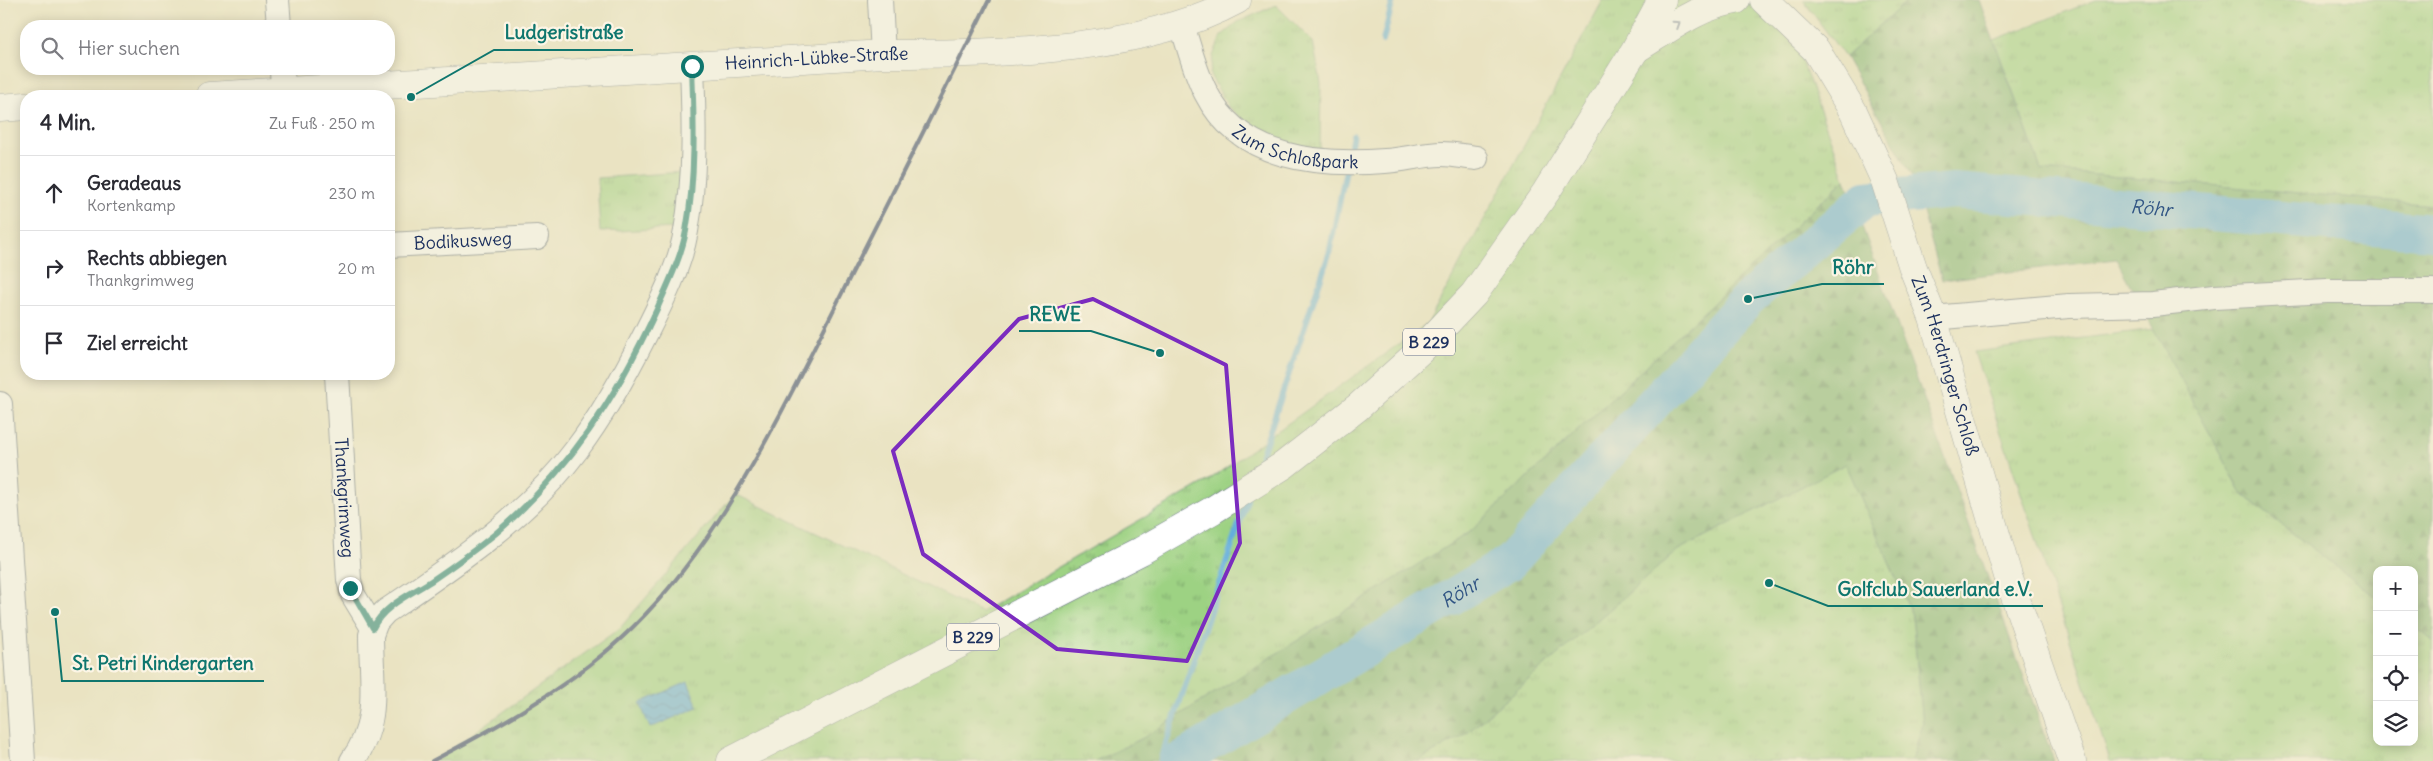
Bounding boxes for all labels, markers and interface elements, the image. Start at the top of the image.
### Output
callout: Ludgeristraße [494,16,633,50]
search box [20,20,395,75]
text: Ludgeristraße [504,20,624,44]
one-way arrow [1671,21,1680,30]
icon: search [38,34,66,62]
text: Hier suchen [78,36,180,60]
street label: Heinrich-Lübke-Straße [724,42,909,75]
route start [681,55,704,78]
text: 4 Min. [40,109,95,136]
text: Zu Fuß · 250 m [269,113,375,133]
street label: Zum Schloßpark [1228,120,1359,173]
text: Geradeaus [87,171,181,195]
icon: ahead [40,179,68,207]
text: 230 m [329,183,375,203]
water label: Röhr [2130,194,2175,222]
text: Kortenkamp [87,195,176,215]
street label: Bodikusweg [413,226,513,255]
text: Rechts abbiegen [87,246,227,270]
callout: Röhr [1822,250,1884,284]
icon: right [40,254,68,282]
text: Röhr [1832,255,1874,279]
text: 20 m [338,258,375,278]
text: Thankgrimweg [87,270,194,290]
street label: Zum Herdringer Schloß [1906,272,1984,459]
callout: REWE [1019,297,1091,331]
text: REWE [1029,302,1081,326]
road number: B 229 [1403,328,1455,356]
icon: arrive [40,329,68,357]
text: Ziel erreicht [87,331,188,355]
street label: Thankgrimweg [330,437,360,559]
map controls [2373,566,2418,746]
button: + [2373,566,2418,611]
water label: Röhr [1436,570,1486,613]
callout: Golfclub Sauerland e.V. [1828,572,2043,606]
route end [339,577,362,600]
text: Golfclub Sauerland e.V. [1838,577,2033,601]
button: − [2373,611,2418,656]
road number: B 229 [947,624,999,650]
callout: St. Petri Kindergarten [62,647,264,681]
text: St. Petri Kindergarten [72,651,254,675]
button: locate [2373,656,2418,701]
button: layers [2373,701,2418,746]

